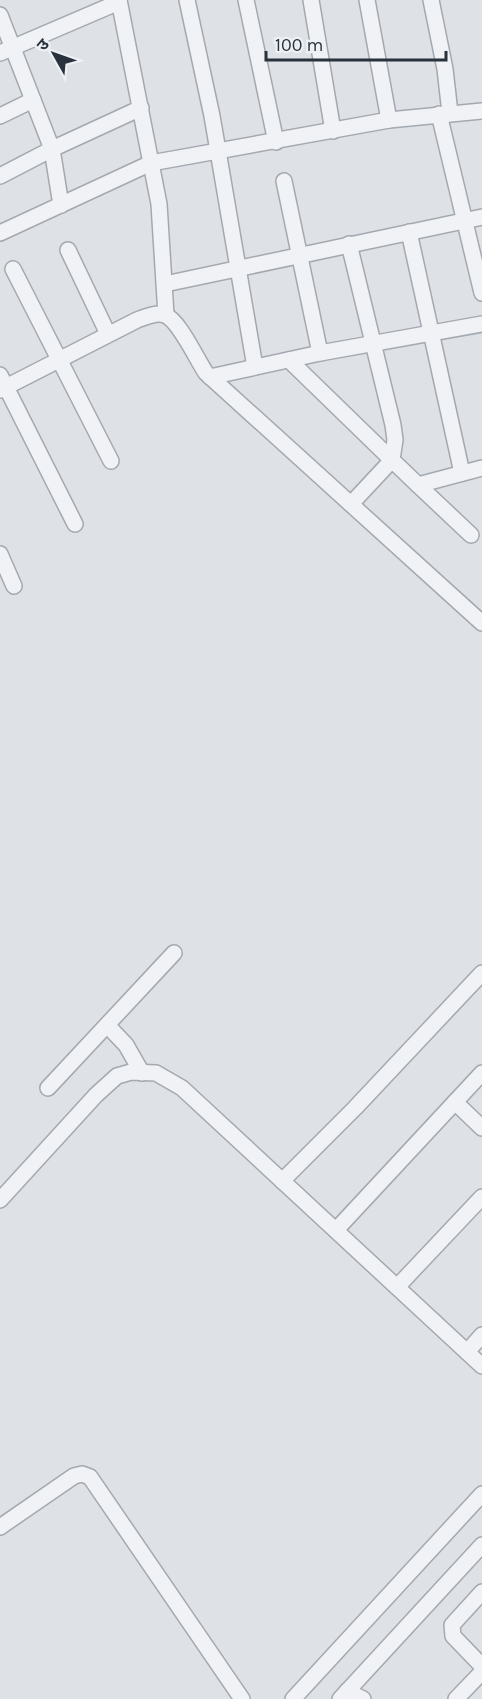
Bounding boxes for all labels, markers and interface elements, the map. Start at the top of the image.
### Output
north arrow [24,24,84,84]
scale bar [266,24,446,62]
text: 100 m [275,34,323,56]
text: उ [33,35,54,54]

